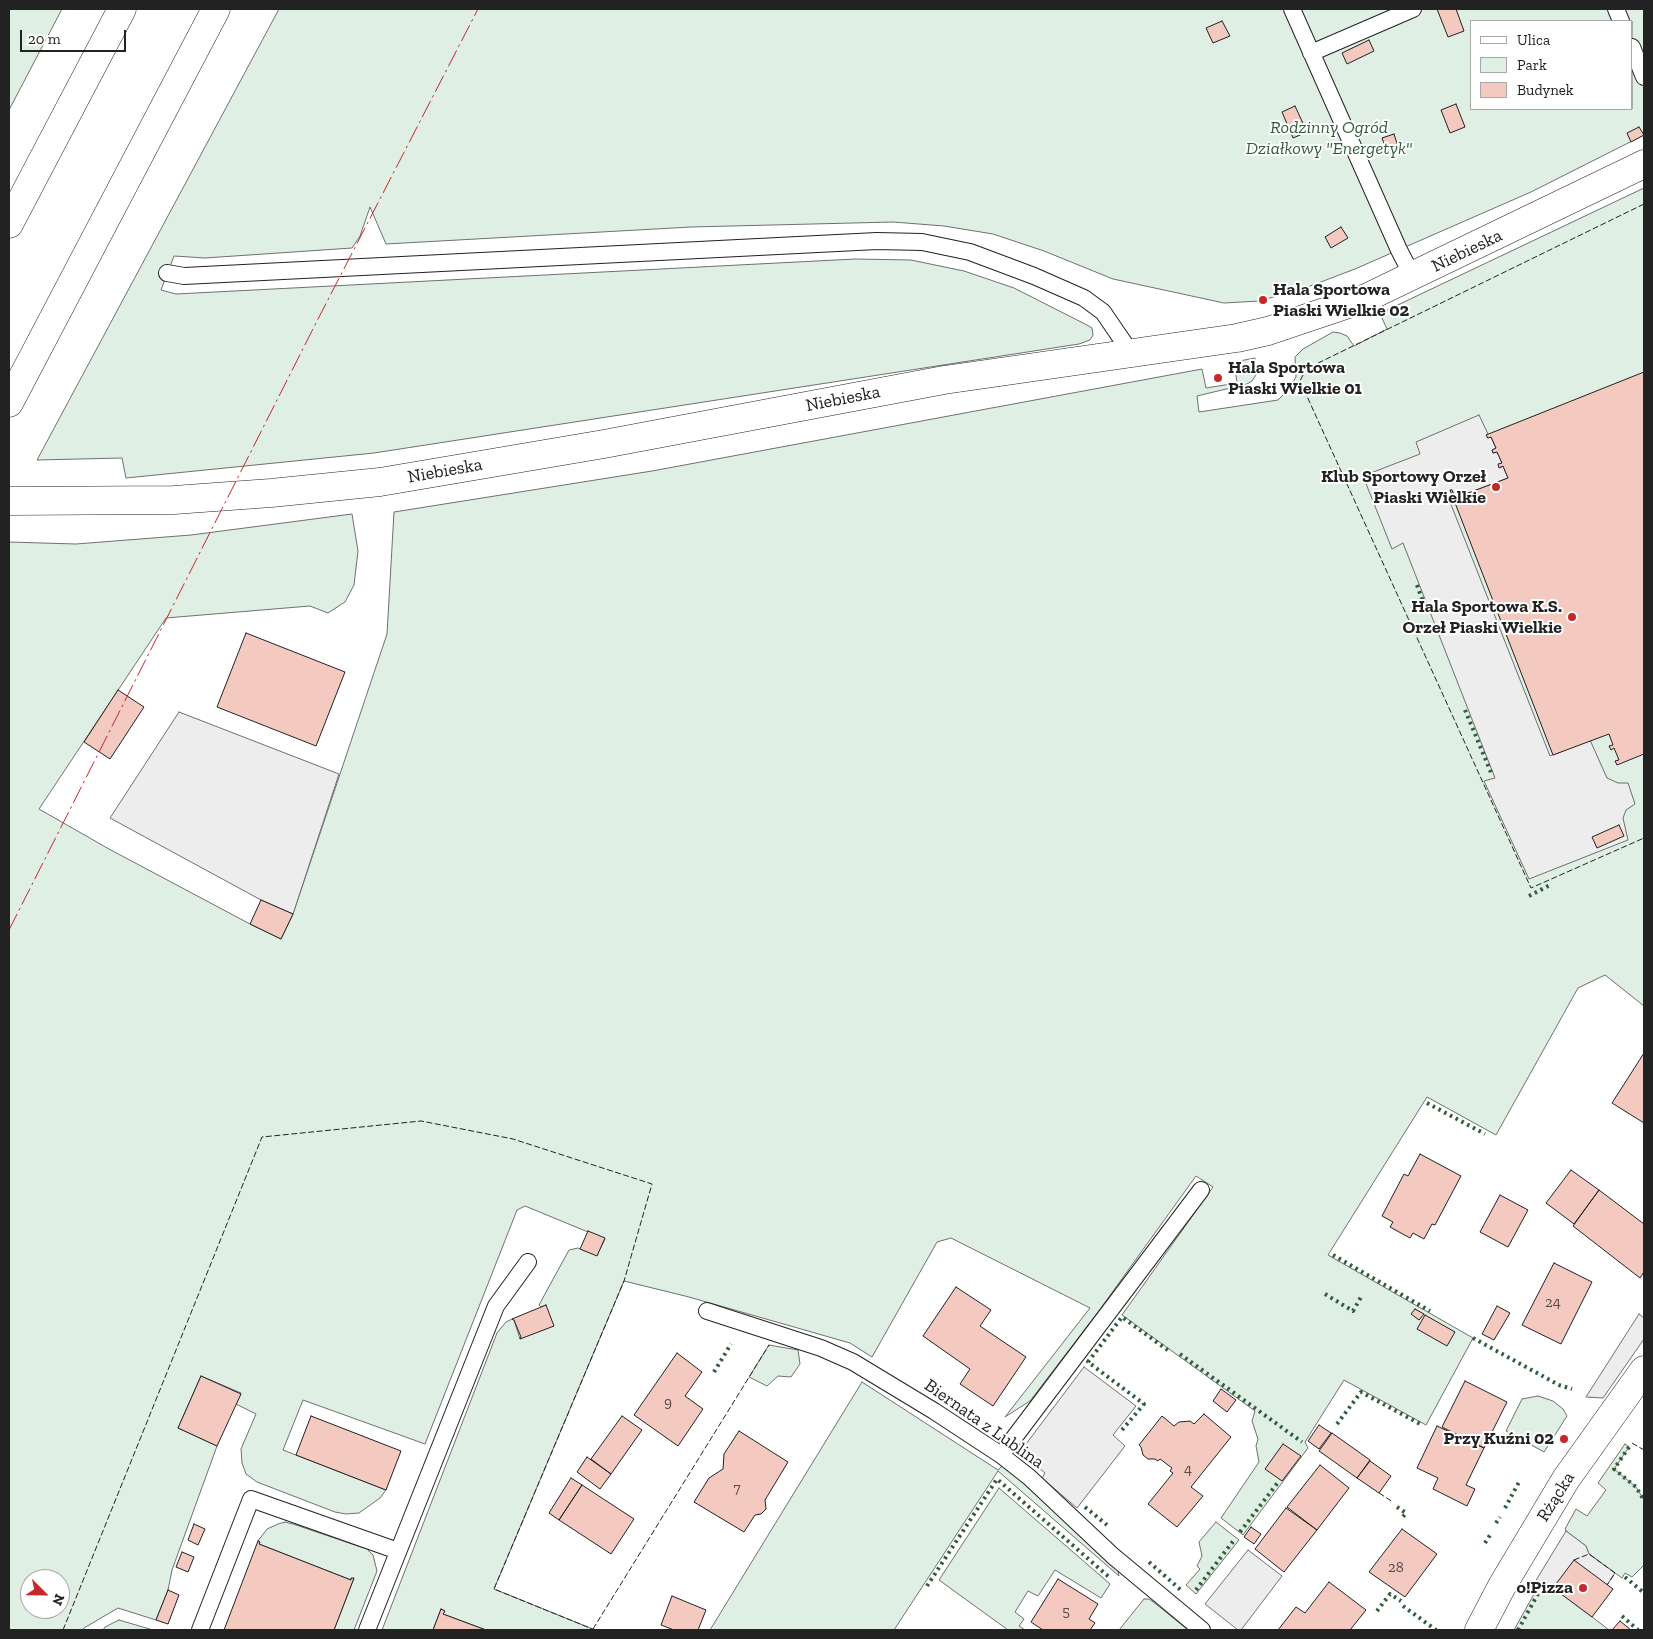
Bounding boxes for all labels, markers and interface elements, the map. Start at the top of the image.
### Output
scale bar [22,20,129,52]
legend [1470,20,1633,110]
text: 20 m [28,30,61,48]
text: Ulica [1517,31,1550,49]
text: Park [1517,56,1547,74]
text: Budynek [1517,81,1574,99]
park label: Rodzinny Ogród Działkowy "Energetyk" [1246,117,1412,160]
street label: Niebieska [1428,225,1506,277]
place label: Hala Sportowa Piaski Wielkie 02 [1273,279,1409,322]
marker: Hala Sportowa Piaski Wielkie 02 [1257,294,1269,306]
place label: Hala Sportowa Piaski Wielkie 01 [1228,357,1362,399]
marker: Hala Sportowa Piaski Wielkie 01 [1212,372,1224,384]
street label: Niebieska [804,381,882,417]
street label: Niebieska [406,454,484,488]
place label: Klub Sportowy Orzeł Piaski Wielkie [1321,466,1486,508]
marker: Klub Sportowy Orzeł Piaski Wielkie [1490,481,1502,493]
place label: Hala Sportowa K.S. Orzeł Piaski Wielkie [1403,596,1562,638]
marker: Hala Sportowa K.S. Orzeł Piaski Wielkie [1566,611,1578,623]
house number: 24 [1545,1294,1561,1312]
street label: Biernata z Lublina [920,1375,1048,1473]
house number: 9 [664,1394,672,1412]
place label: Przy Kuźni 02 [1443,1428,1554,1450]
marker: Przy Kuźni 02 [1558,1433,1570,1445]
house number: 4 [1184,1461,1192,1479]
street label: Rżącka [1532,1468,1580,1526]
house number: 7 [733,1480,741,1498]
house number: 28 [1388,1559,1404,1577]
north arrow [20,1569,70,1619]
place label: o!Pizza [1516,1577,1573,1599]
marker: o!Pizza [1577,1582,1589,1594]
text: N [48,1591,68,1608]
house number: 5 [1062,1603,1070,1621]

